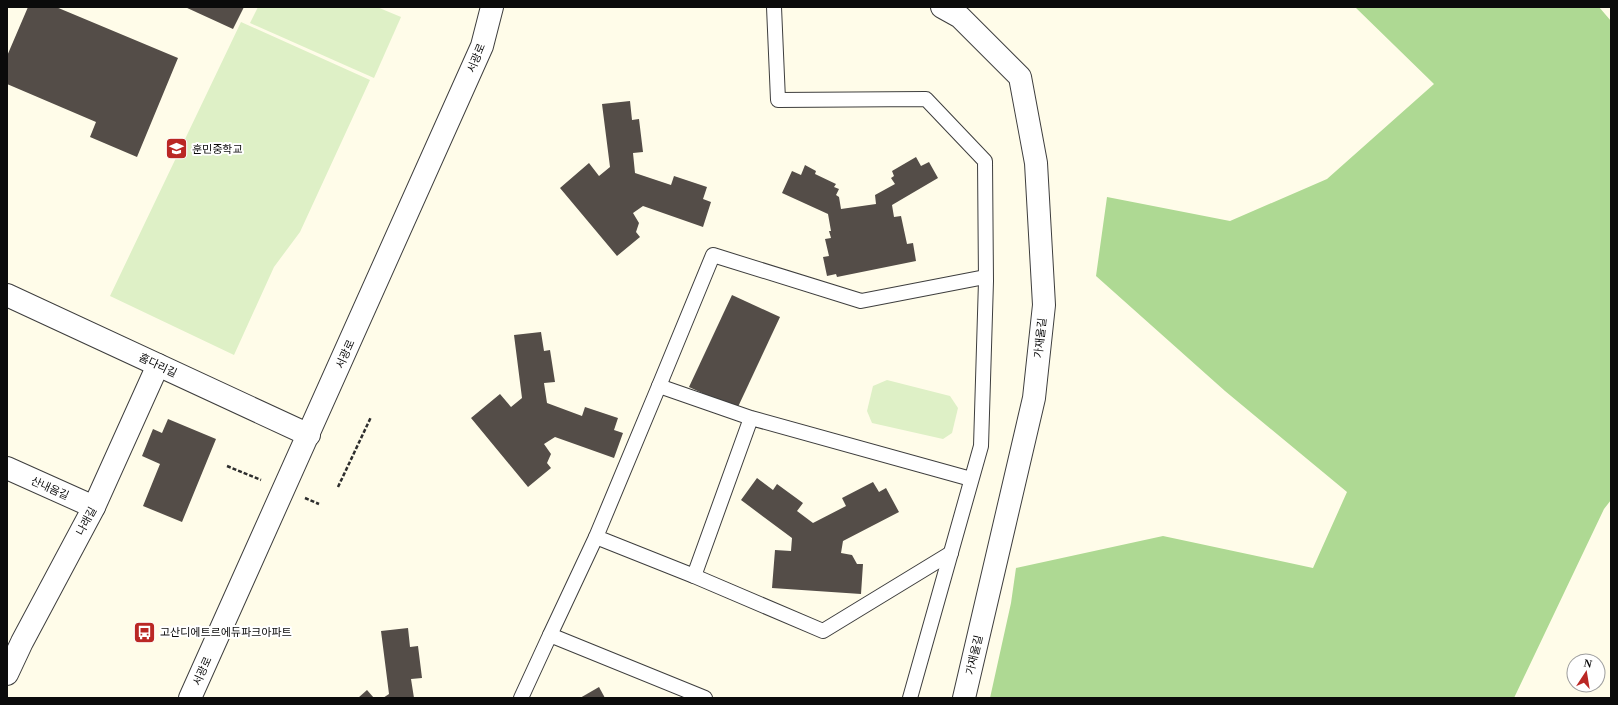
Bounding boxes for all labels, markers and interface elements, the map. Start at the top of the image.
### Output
street label: 서광로 [465,42,487,74]
school or university icon: 훈민중학교 [163,136,189,162]
place label: 훈민중학교 [192,143,243,155]
street label: 가재울길 [1032,317,1048,359]
street label: 서광로 [333,338,357,370]
street label: 홈다리길 [137,351,179,379]
street label: 산내음길 [29,474,71,502]
street label: 나래길 [74,505,98,537]
bus stop icon: 고산디에트르에듀파크아파트 [131,619,157,645]
place label: 고산디에트르에듀파크아파트 [160,626,292,638]
street label: 가재울길 [964,634,984,676]
north arrow [1566,653,1606,693]
street label: 서광로 [190,655,214,687]
text: N [1583,657,1593,670]

